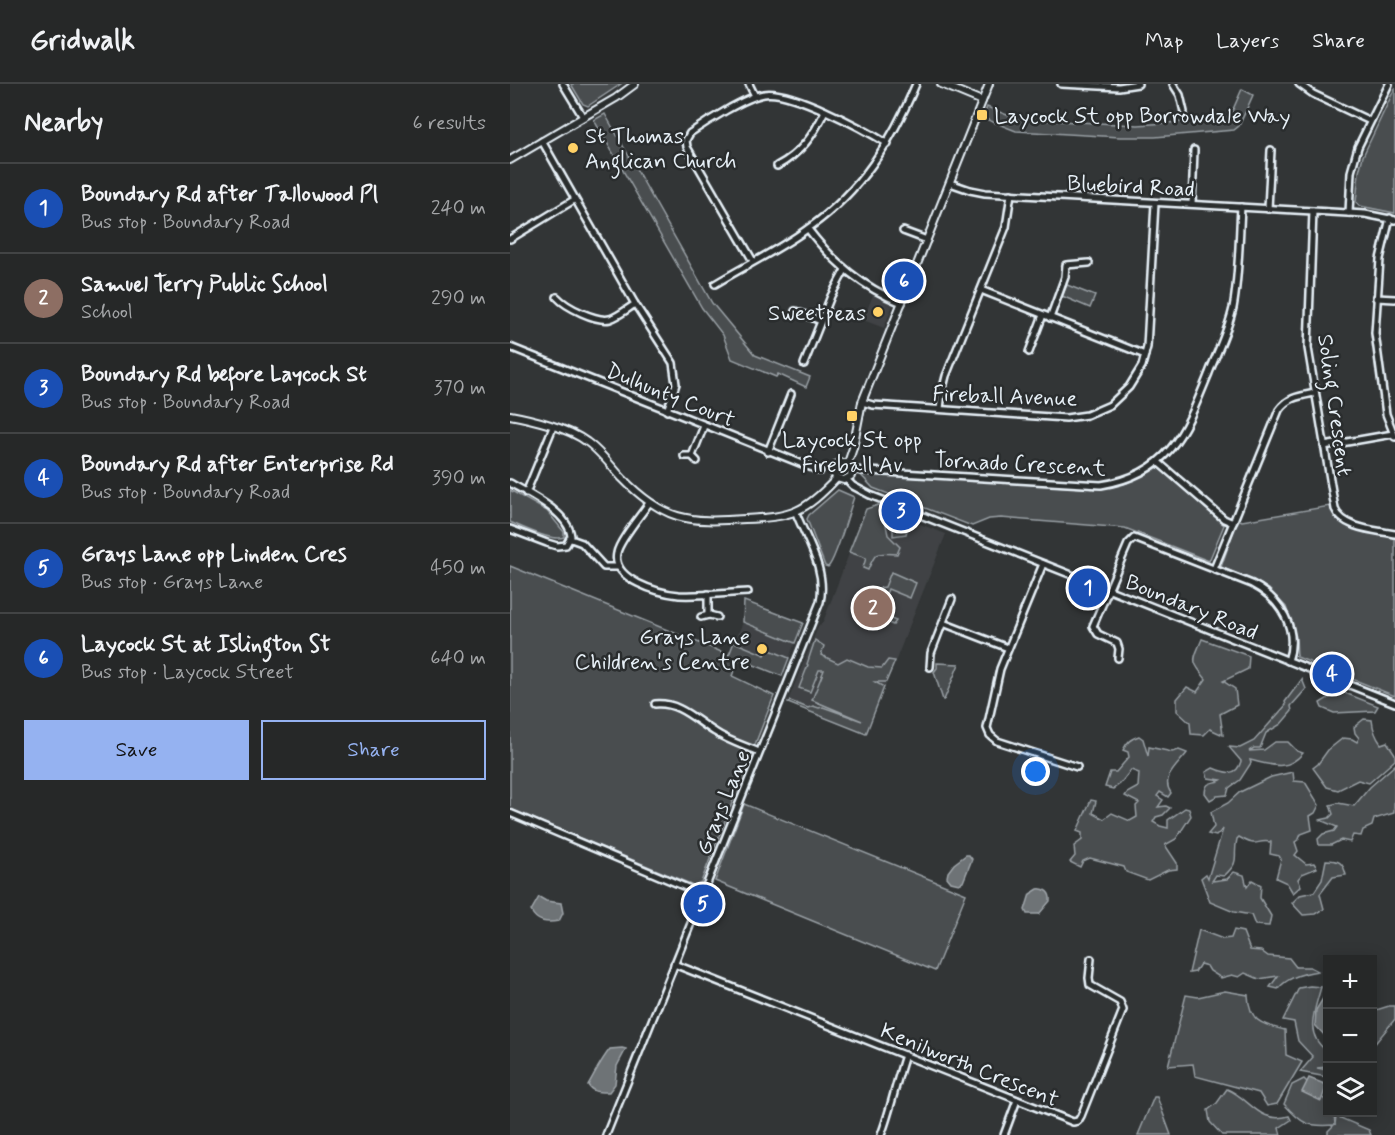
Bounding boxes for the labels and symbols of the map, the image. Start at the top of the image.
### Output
place label: Laycock St opp Borrowdale Way [994,103,1290,131]
marker: Laycock St opp Borrowdale Way [975,108,989,122]
place label: St Thomas Anglican Church [585,123,737,179]
marker: St Thomas Anglican Church [566,141,580,155]
street label: Bluebird Road [1066,170,1195,204]
pin: 6 [884,258,924,304]
place label: Sweetpeas [768,300,866,328]
marker: Sweetpeas [871,305,885,319]
street label: Soling Crescent [1307,332,1358,478]
street label: Dulhunty Court [602,357,739,434]
street label: Fireball Avenue [932,380,1078,414]
marker: Laycock St opp Fireball Av [845,409,859,423]
place label: Laycock St opp Fireball Av [782,427,922,480]
street label: Tornado Crescent [933,447,1107,483]
pin: 3 [882,488,920,534]
pin: 1 [1068,566,1108,610]
street label: Boundary Road [1121,569,1262,647]
pin: 2 [854,586,892,630]
place label: Grays Lane Children's Centre [575,624,750,677]
marker: Grays Lane Children's Centre [755,642,769,656]
pin: 4 [1312,652,1352,696]
street label: Grays Lane [690,746,758,859]
your location [1021,757,1050,786]
pin: 5 [684,882,722,926]
street label: Kenilworth Crescent [876,1017,1063,1114]

